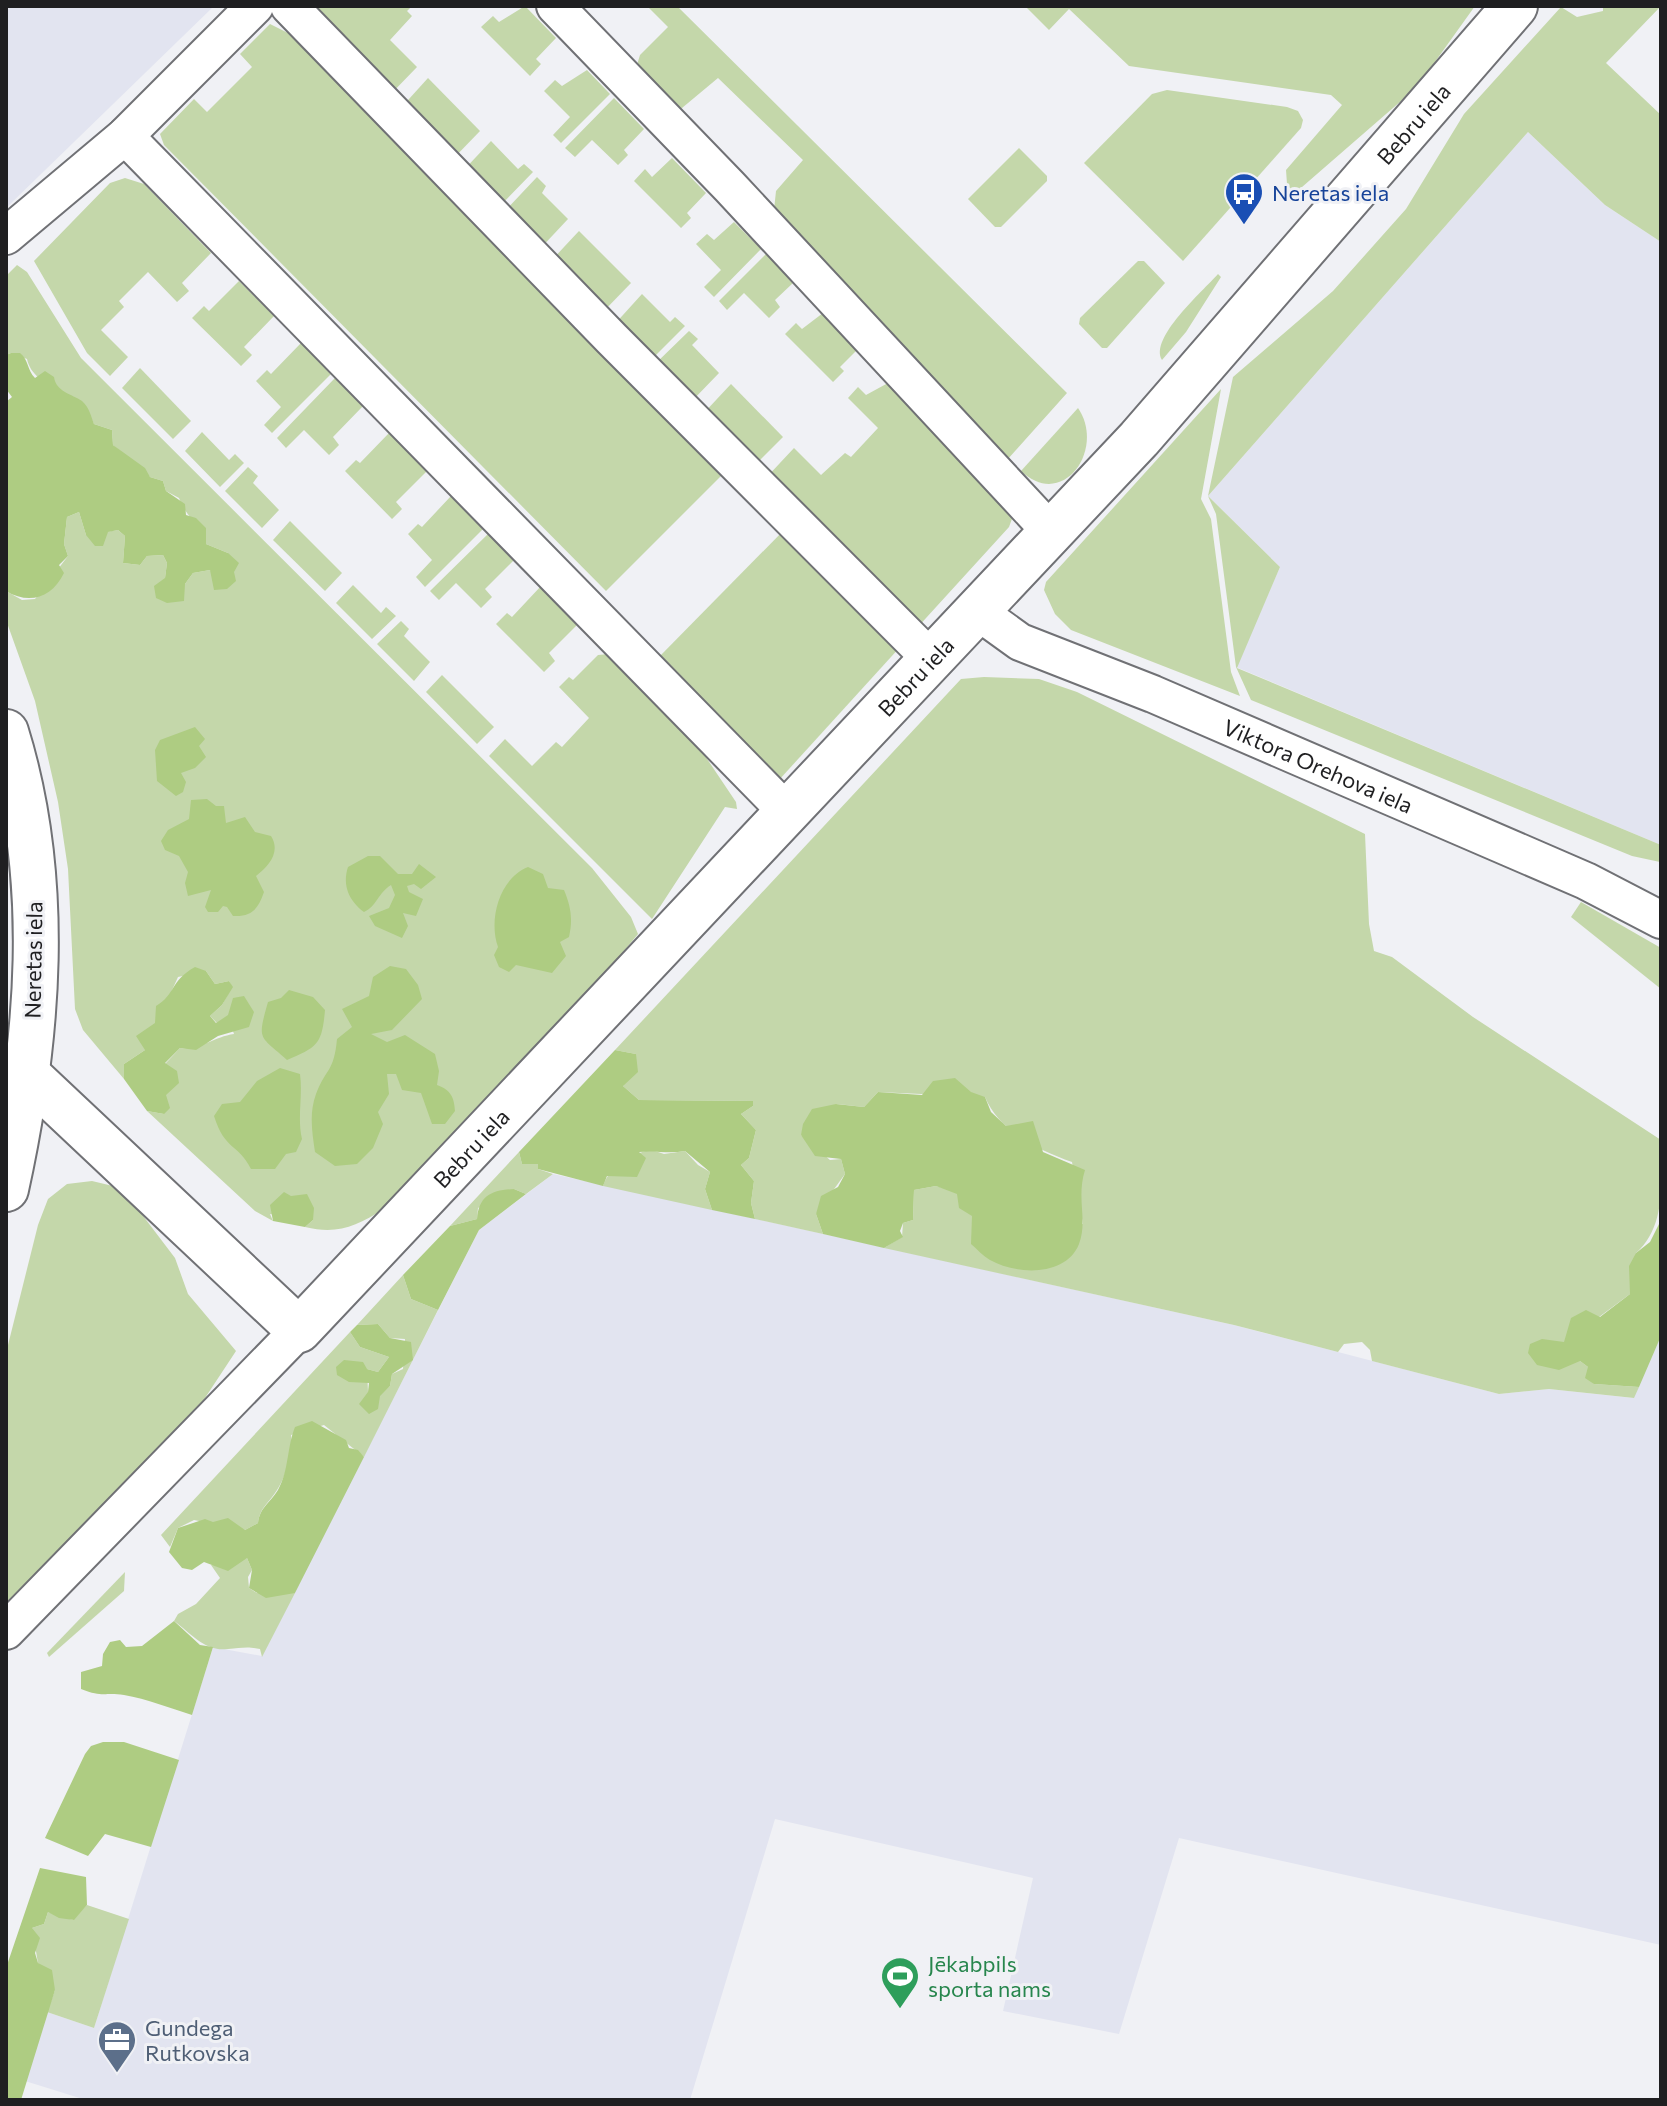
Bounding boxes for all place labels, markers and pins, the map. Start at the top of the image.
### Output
bus stop icon: Neretas iela [1223,171,1265,226]
place label: Neretas iela [1272,179,1389,206]
place label: Jēkabpils sporta nams [928,1950,1051,2002]
sports icon: Jēkabpils sporta nams [879,1955,921,2010]
place label: Gundega Rutkovska [145,2014,250,2066]
office icon: Gundega Rutkovska [96,2019,138,2074]

